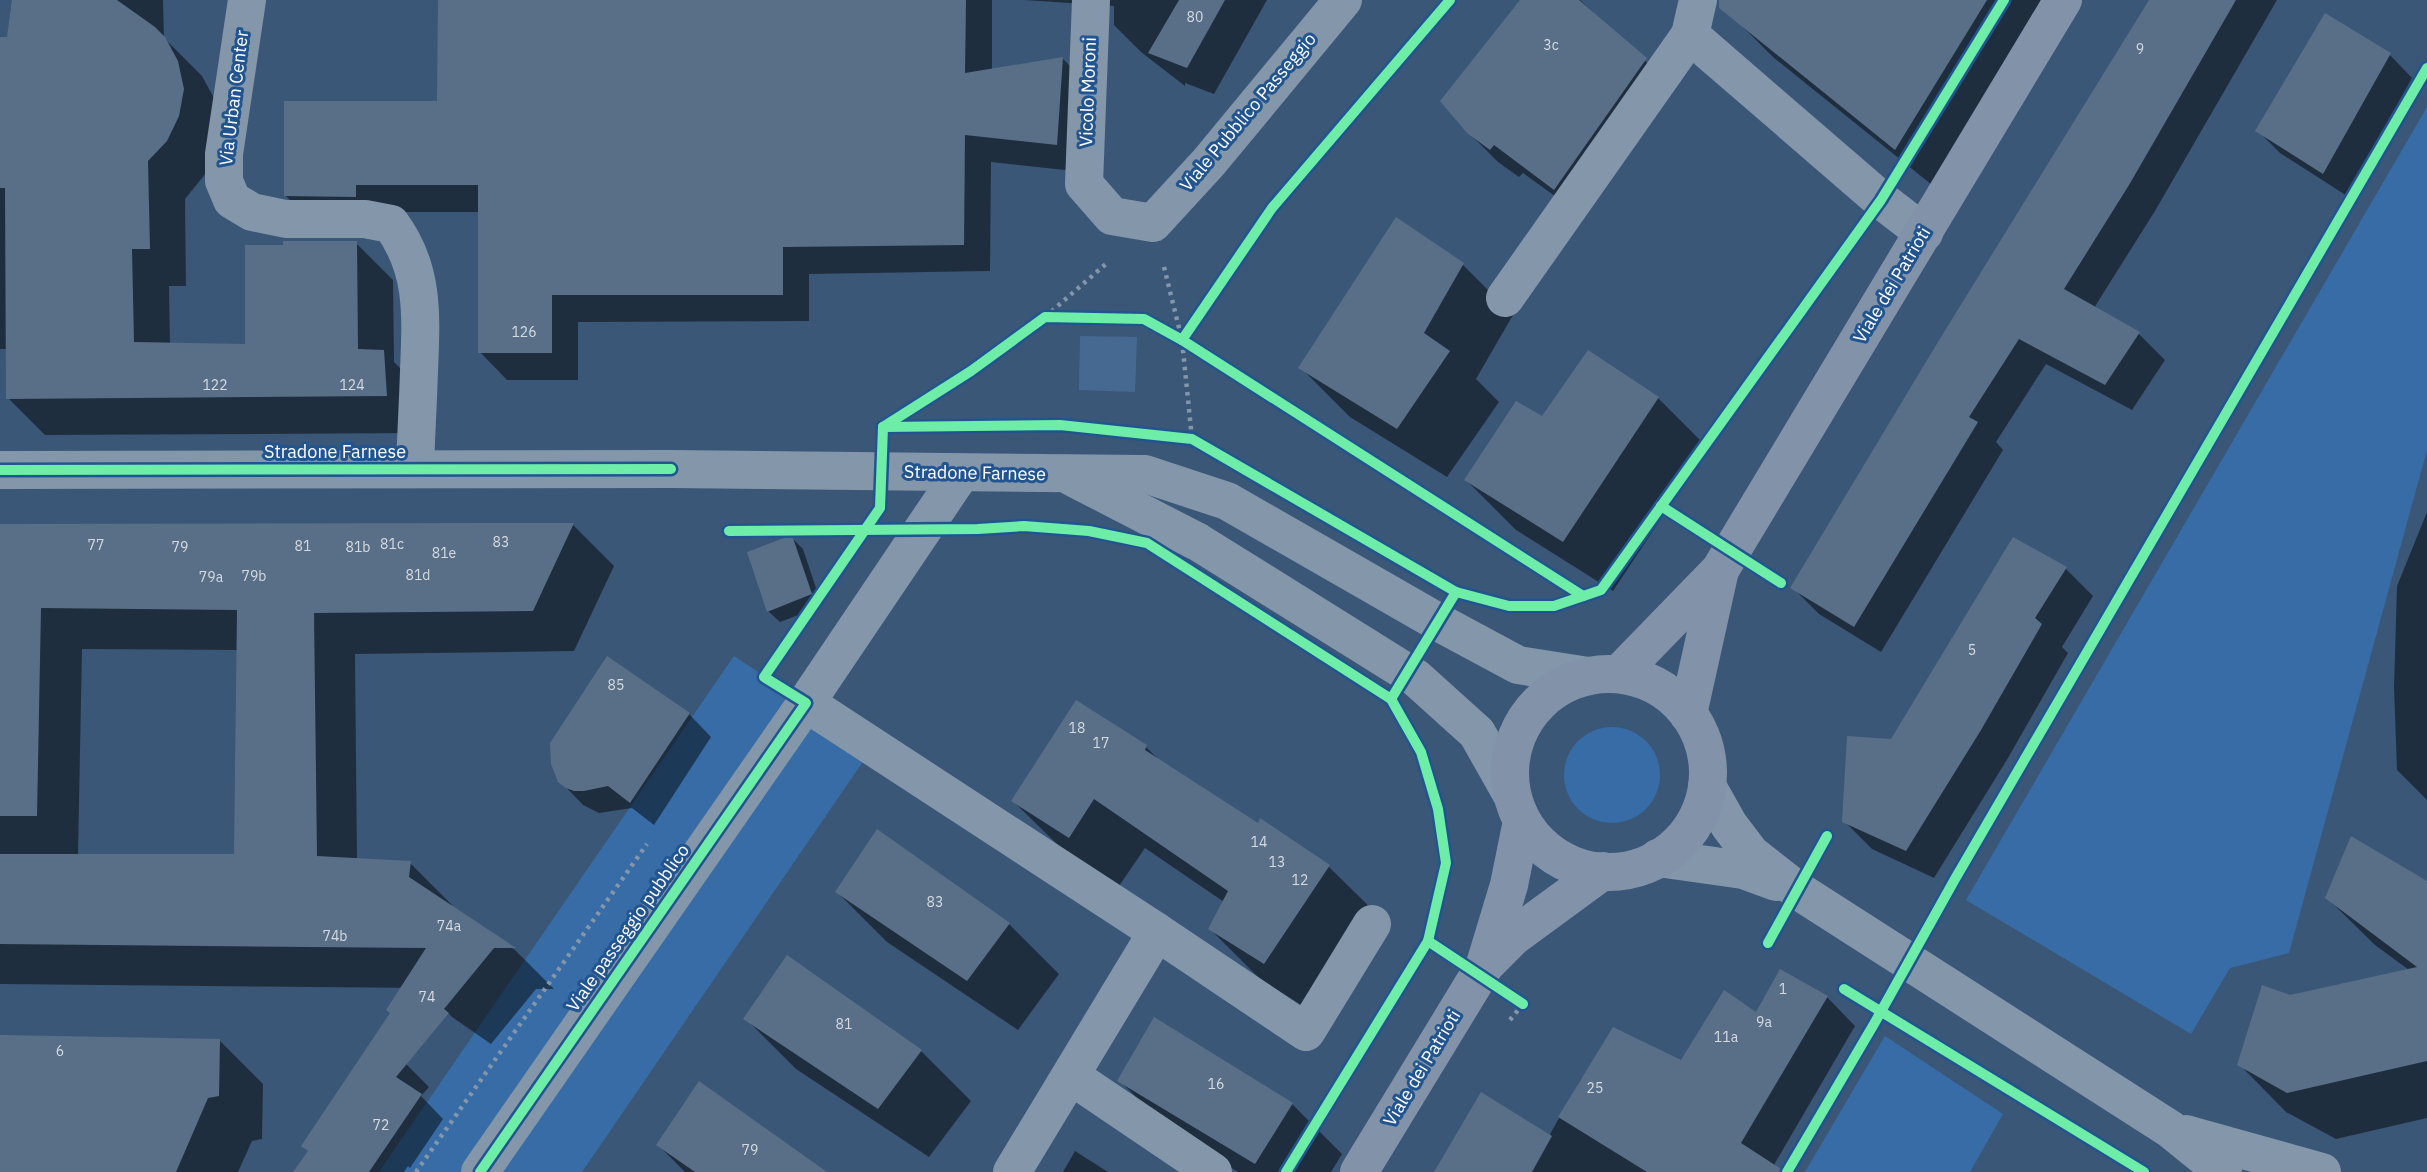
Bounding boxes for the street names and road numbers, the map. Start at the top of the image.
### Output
street label: Via Urban Center [214,28,253,167]
street label: Viale Pubblico Passeggio [1175,28,1321,196]
street label: Vicolo Moroni [1074,37,1101,147]
street label: Viale dei Patrioti [1848,222,1935,347]
street label: Stradone Farnese [264,440,406,463]
street label: Stradone Farnese [904,460,1046,485]
street label: Viale passeggio pubblico [561,839,694,1016]
street label: Viale dei Patrioti [1378,1005,1465,1130]

